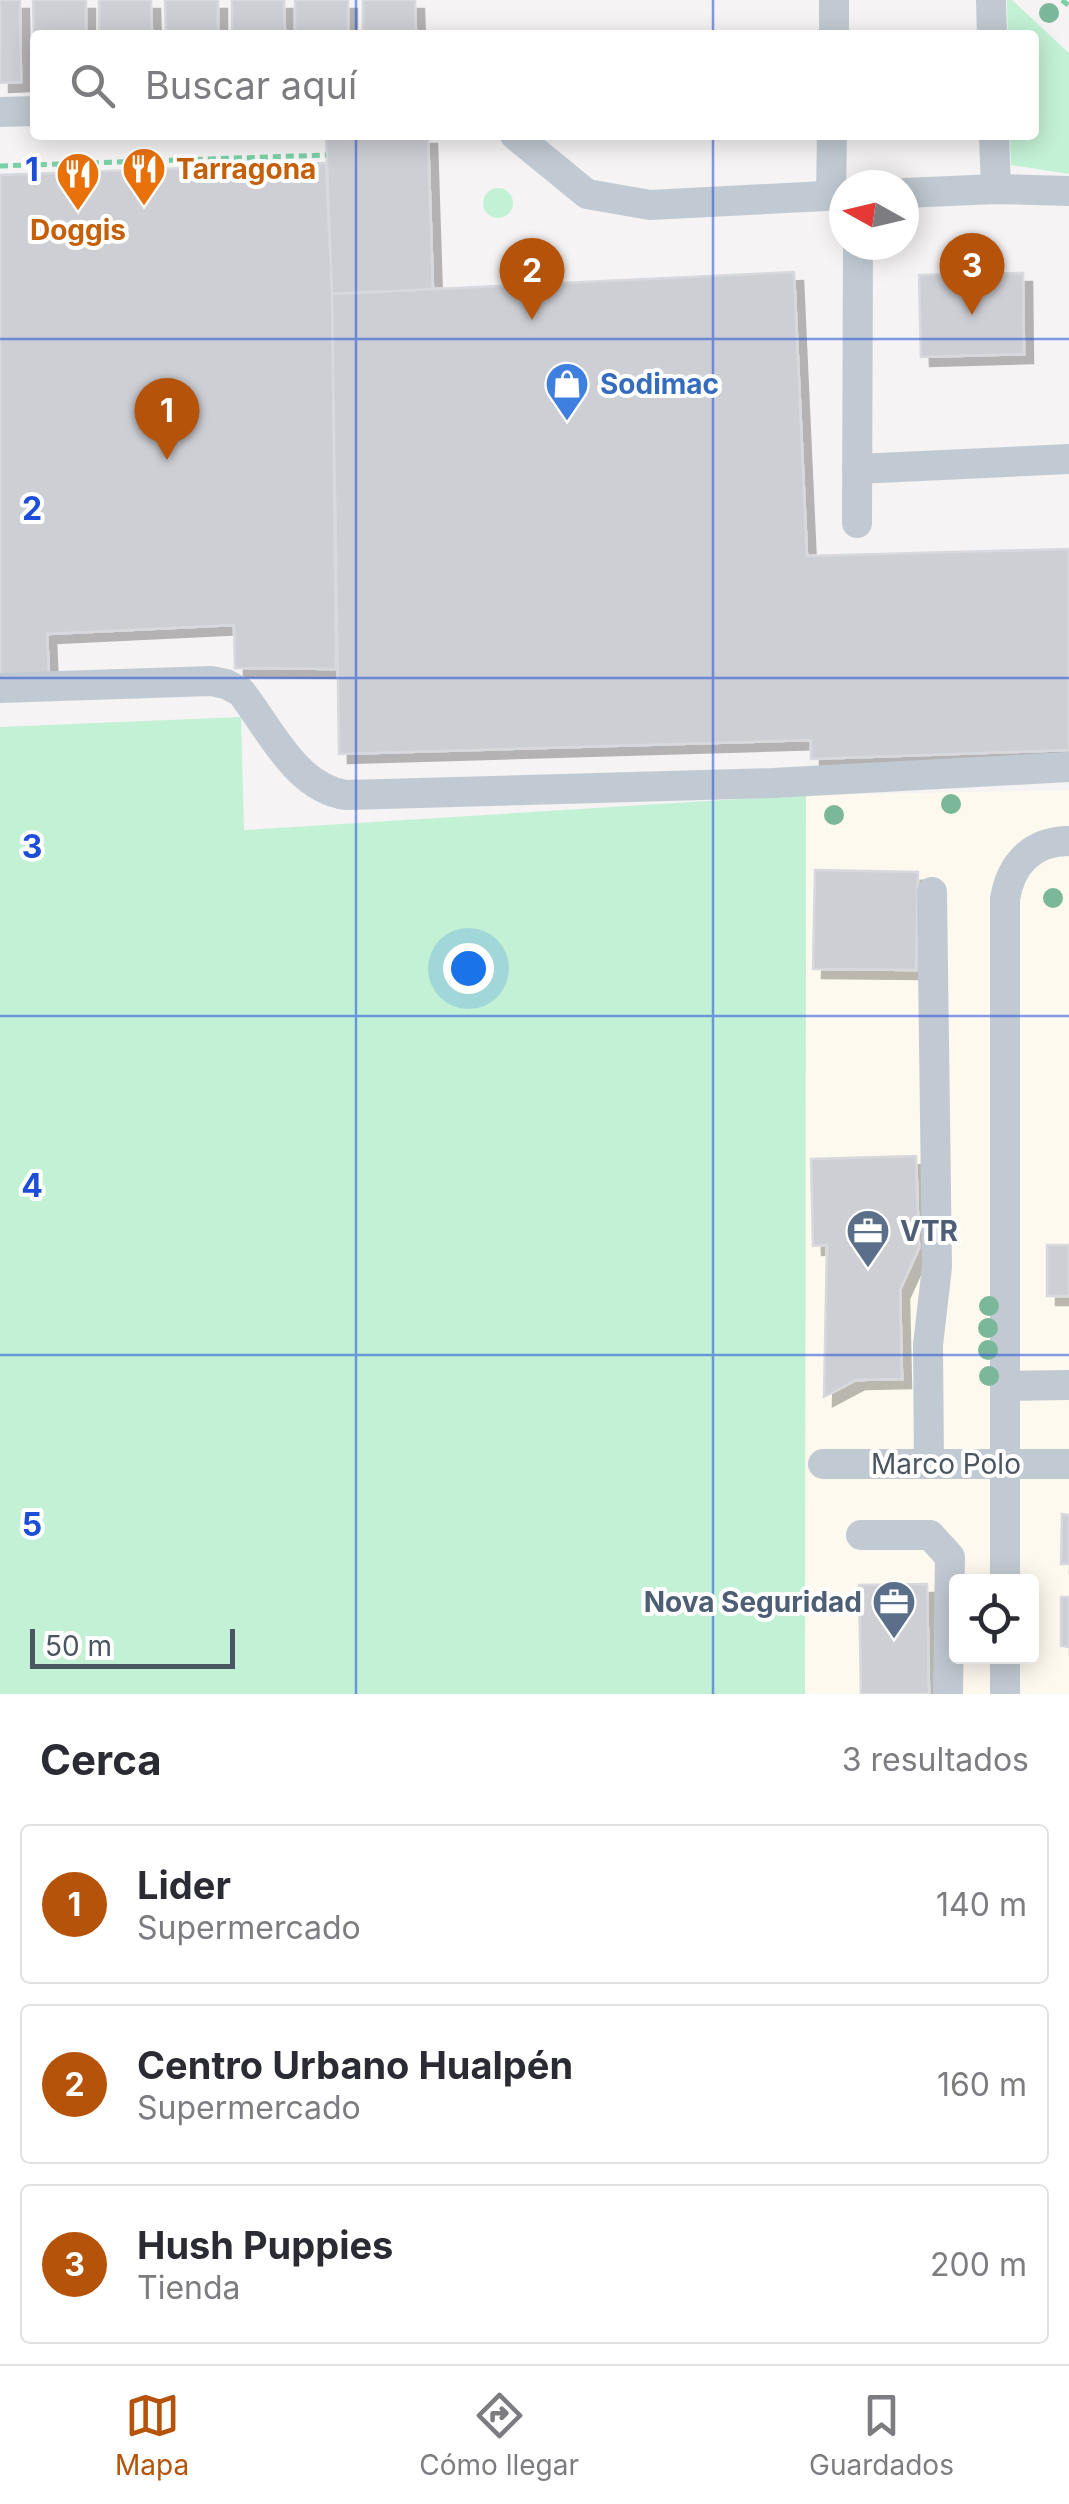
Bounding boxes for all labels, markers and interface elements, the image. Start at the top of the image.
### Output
search box [30,30,1039,140]
icon: search [65,58,120,113]
text: Buscar aquí [145,62,357,108]
restaurant icon: Tarragona [121,146,167,207]
text: 1 [25,150,39,189]
restaurant icon: Doggis [55,151,101,212]
place label: Tarragona [176,152,316,186]
north arrow [829,170,919,260]
place label: Doggis [30,213,126,247]
pin: 3 [940,232,1004,315]
pin: 2 [500,238,564,320]
shop icon: Sodimac [544,361,590,422]
place label: Sodimac [600,367,719,401]
pin: 1 [134,378,200,460]
text: 2 [22,489,42,528]
text: 3 [22,827,42,866]
your location [443,943,494,994]
text: 4 [21,1166,43,1205]
office icon: VTR [845,1208,891,1269]
place label: VTR [900,1214,958,1248]
street label: Marco Polo [871,1447,1021,1481]
text: 5 [22,1505,42,1544]
map controls [949,1574,1039,1664]
button: locate [949,1574,1039,1664]
office icon: Nova Seguridad [871,1579,917,1640]
place label: Nova Seguridad [644,1585,862,1619]
scale bar [30,1624,235,1668]
text: 50 m [45,1629,112,1663]
text: Cerca [40,1734,162,1785]
text: 3 resultados [842,1740,1029,1779]
text: Lider [137,1862,231,1908]
text: 1 [68,1885,81,1924]
text: 140 m [936,1885,1027,1924]
text: Supermercado [137,1908,361,1947]
text: Centro Urbano Hualpén [137,2042,573,2088]
text: 2 [64,2065,85,2104]
text: 160 m [937,2065,1027,2104]
text: Supermercado [137,2088,361,2127]
text: Hush Puppies [137,2222,393,2268]
text: 3 [64,2245,85,2284]
text: 200 m [930,2245,1027,2284]
text: Tienda [137,2268,241,2307]
tab: Mapa [115,2388,189,2482]
tab: Cómo llegar [419,2388,579,2482]
tab: Guardados [809,2388,954,2482]

